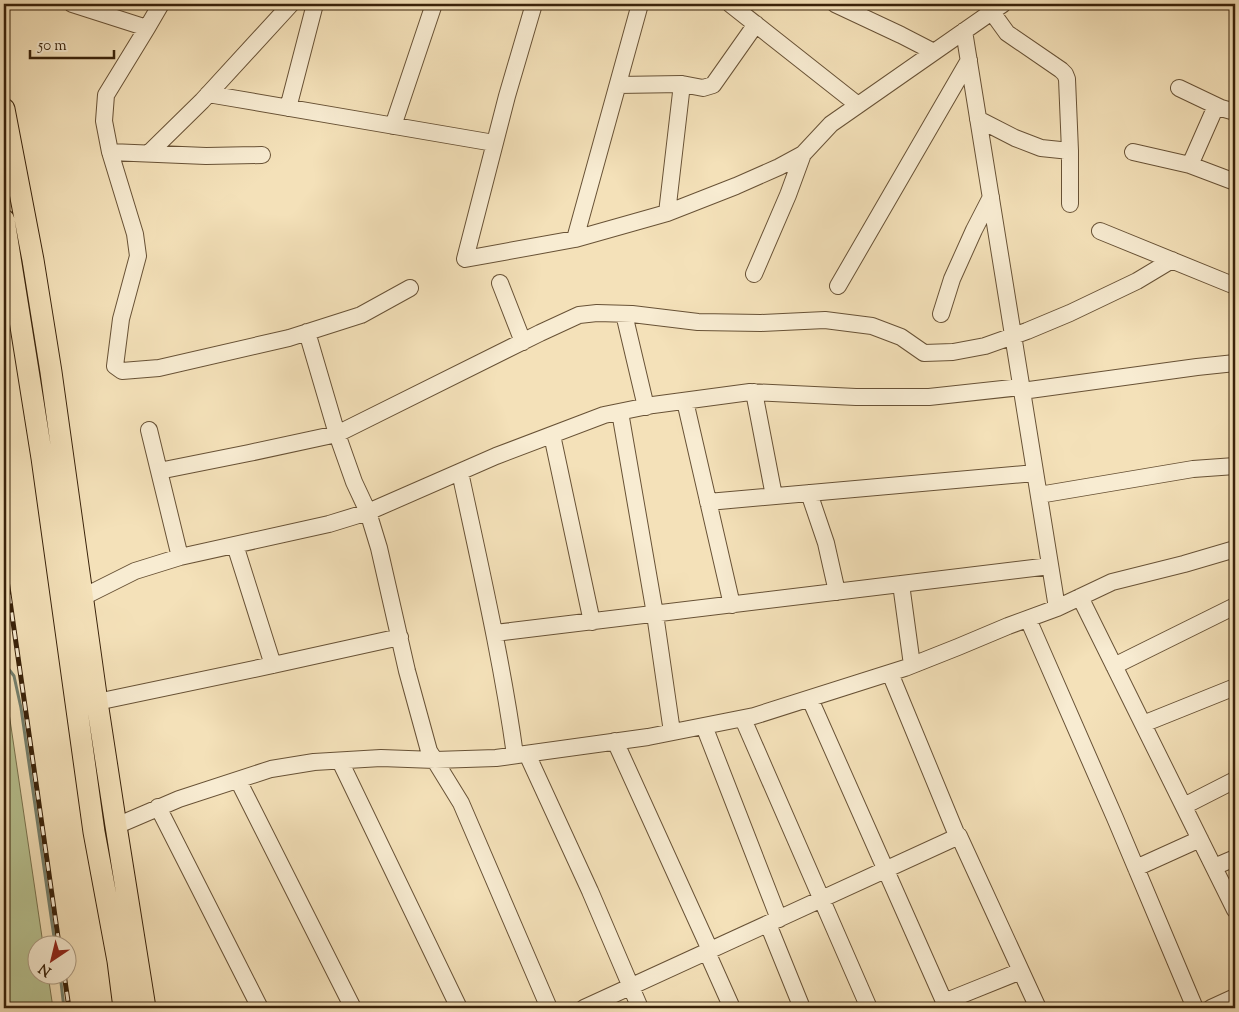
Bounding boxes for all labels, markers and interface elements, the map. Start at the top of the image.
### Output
scale bar [30,28,114,60]
text: 50 m [37,36,67,57]
north arrow [28,934,78,984]
text: N [35,958,56,980]

